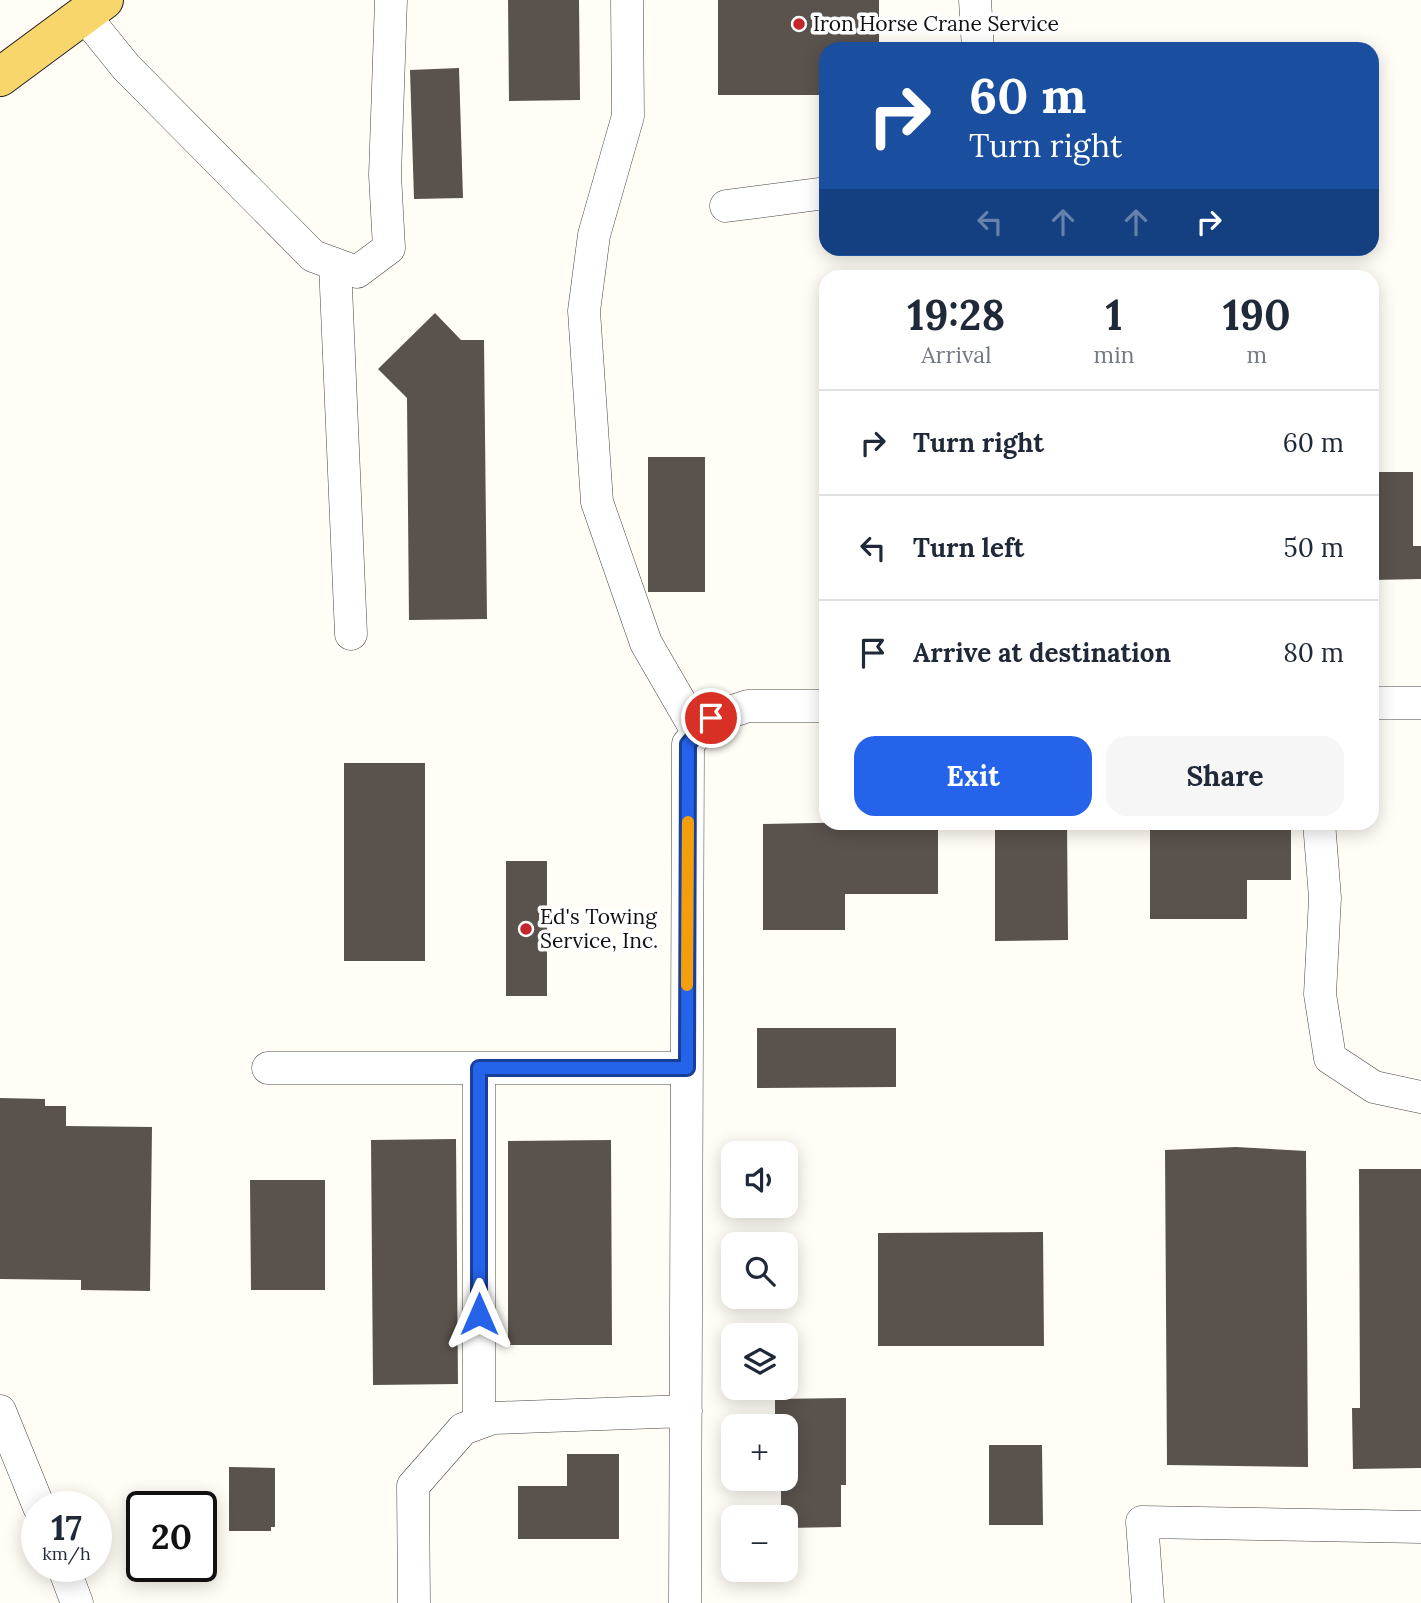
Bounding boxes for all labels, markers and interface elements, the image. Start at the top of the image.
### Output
place label: Iron Horse Crane Service [813,10,1059,37]
marker: Iron Horse Crane Service [791,16,807,32]
text: 60 m [969,64,1086,126]
icon: right [854,70,945,161]
text: Turn right [969,125,1122,166]
icon: left [971,203,1009,241]
icon: ahead [1044,203,1082,241]
icon: ahead [1117,203,1155,241]
icon: right [1190,203,1228,241]
text: 19:28 [907,288,1005,342]
text: 1 [1106,288,1123,342]
text: 190 [1223,288,1291,342]
text: Arrival [921,340,991,369]
text: min [1094,340,1135,369]
text: m [1247,340,1267,369]
icon: right [854,424,892,462]
text: Turn right [913,426,1044,459]
text: 60 m [1283,426,1344,459]
icon: left [854,529,892,567]
text: Turn left [913,531,1024,564]
text: 50 m [1284,531,1344,564]
icon: arrive [854,634,892,672]
text: Arrive at destination [913,636,1171,669]
text: 80 m [1283,636,1344,669]
pin [681,688,741,748]
icon: arrive [692,699,730,737]
button: Exit [854,736,1092,816]
button: Share [1106,736,1344,816]
place label: Ed's Towing Service, Inc. [540,903,658,954]
marker: Ed's Towing Service, Inc. [518,921,534,937]
map controls [721,1141,798,1582]
button: sound [721,1141,798,1218]
button: search [721,1232,798,1309]
position arrow [442,1277,516,1351]
button: layers [721,1323,798,1400]
button: + [721,1414,798,1491]
speed limit sign: 20 [126,1491,217,1582]
text: 17 [51,1505,82,1550]
button: − [721,1505,798,1582]
text: km/h [42,1542,91,1565]

